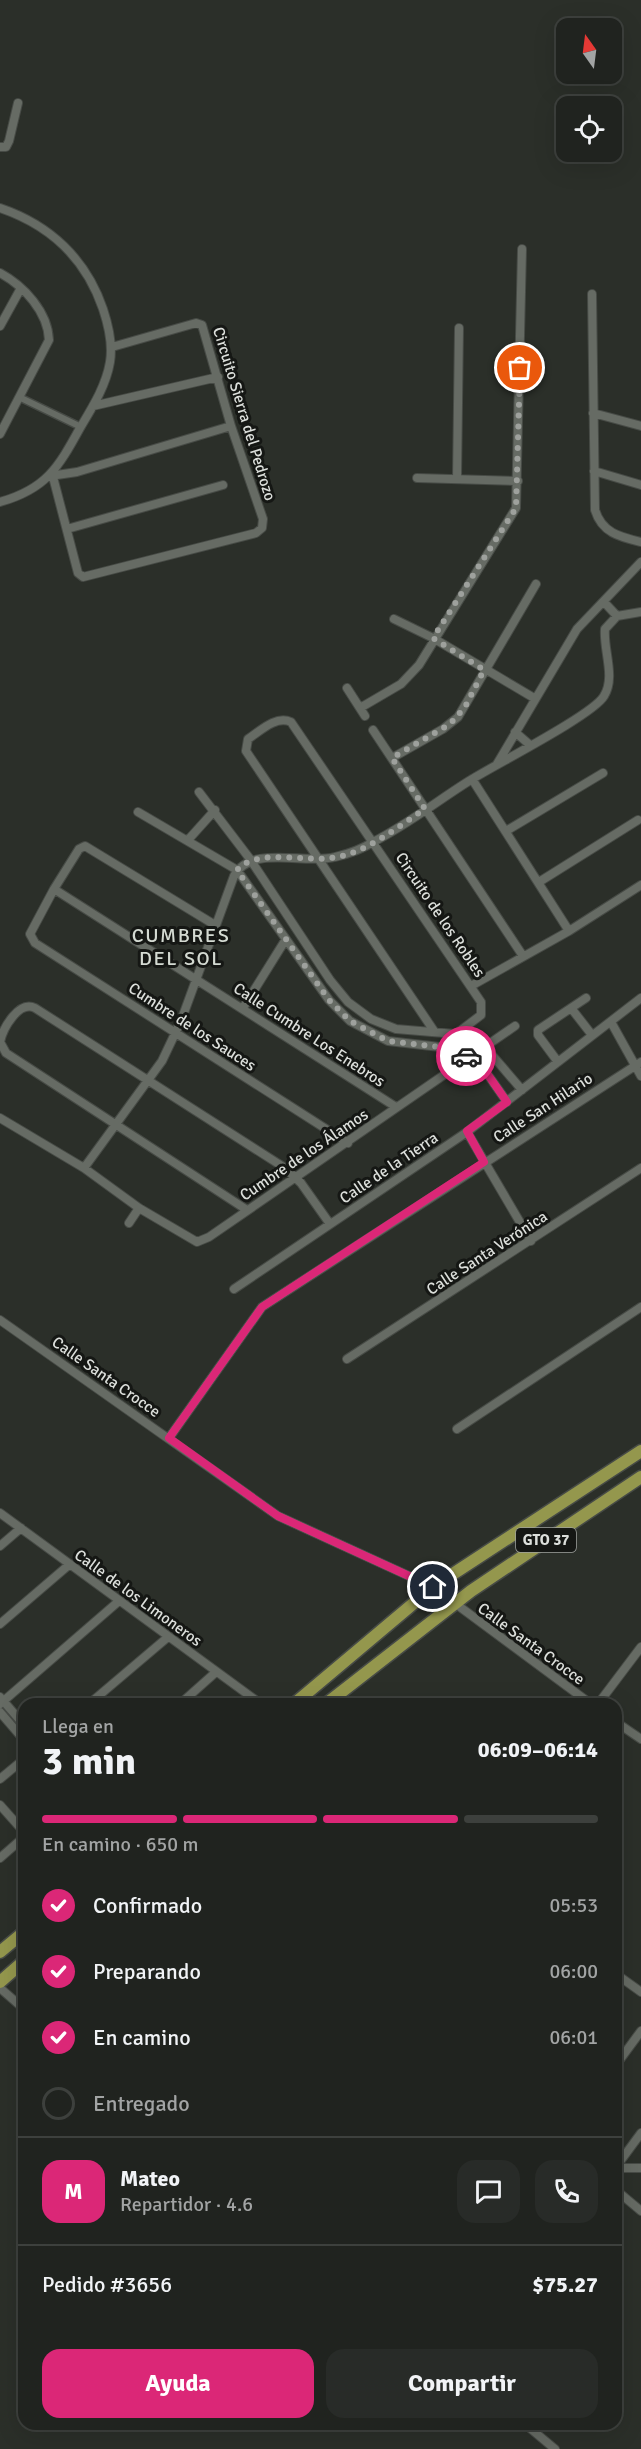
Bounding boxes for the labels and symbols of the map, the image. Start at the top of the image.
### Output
north arrow [556,18,622,84]
street label: Circuito Sierra del Pedrozo [208,325,280,503]
pin [494,342,545,393]
street label: Circuito de los Robles [391,849,489,981]
district label: CUMBRES DEL SOL [132,923,230,971]
street label: Cumbre de los Sauces [124,978,260,1076]
street label: Calle Cumbre Los Enebros [229,978,389,1092]
courier [436,1026,496,1086]
street label: Calle San Hilario [490,1068,596,1148]
street label: Cumbre de los Álamos [236,1105,372,1205]
street label: Calle de la Tierra [336,1128,442,1208]
street label: Calle Santa Verónica [423,1206,551,1300]
street label: Calle Santa Crocce [48,1332,164,1422]
road number: GTO 37 [516,1528,576,1552]
street label: Calle de los Limoneros [70,1545,206,1651]
pin [407,1561,458,1612]
street label: Calle Santa Crocce [473,1598,589,1690]

